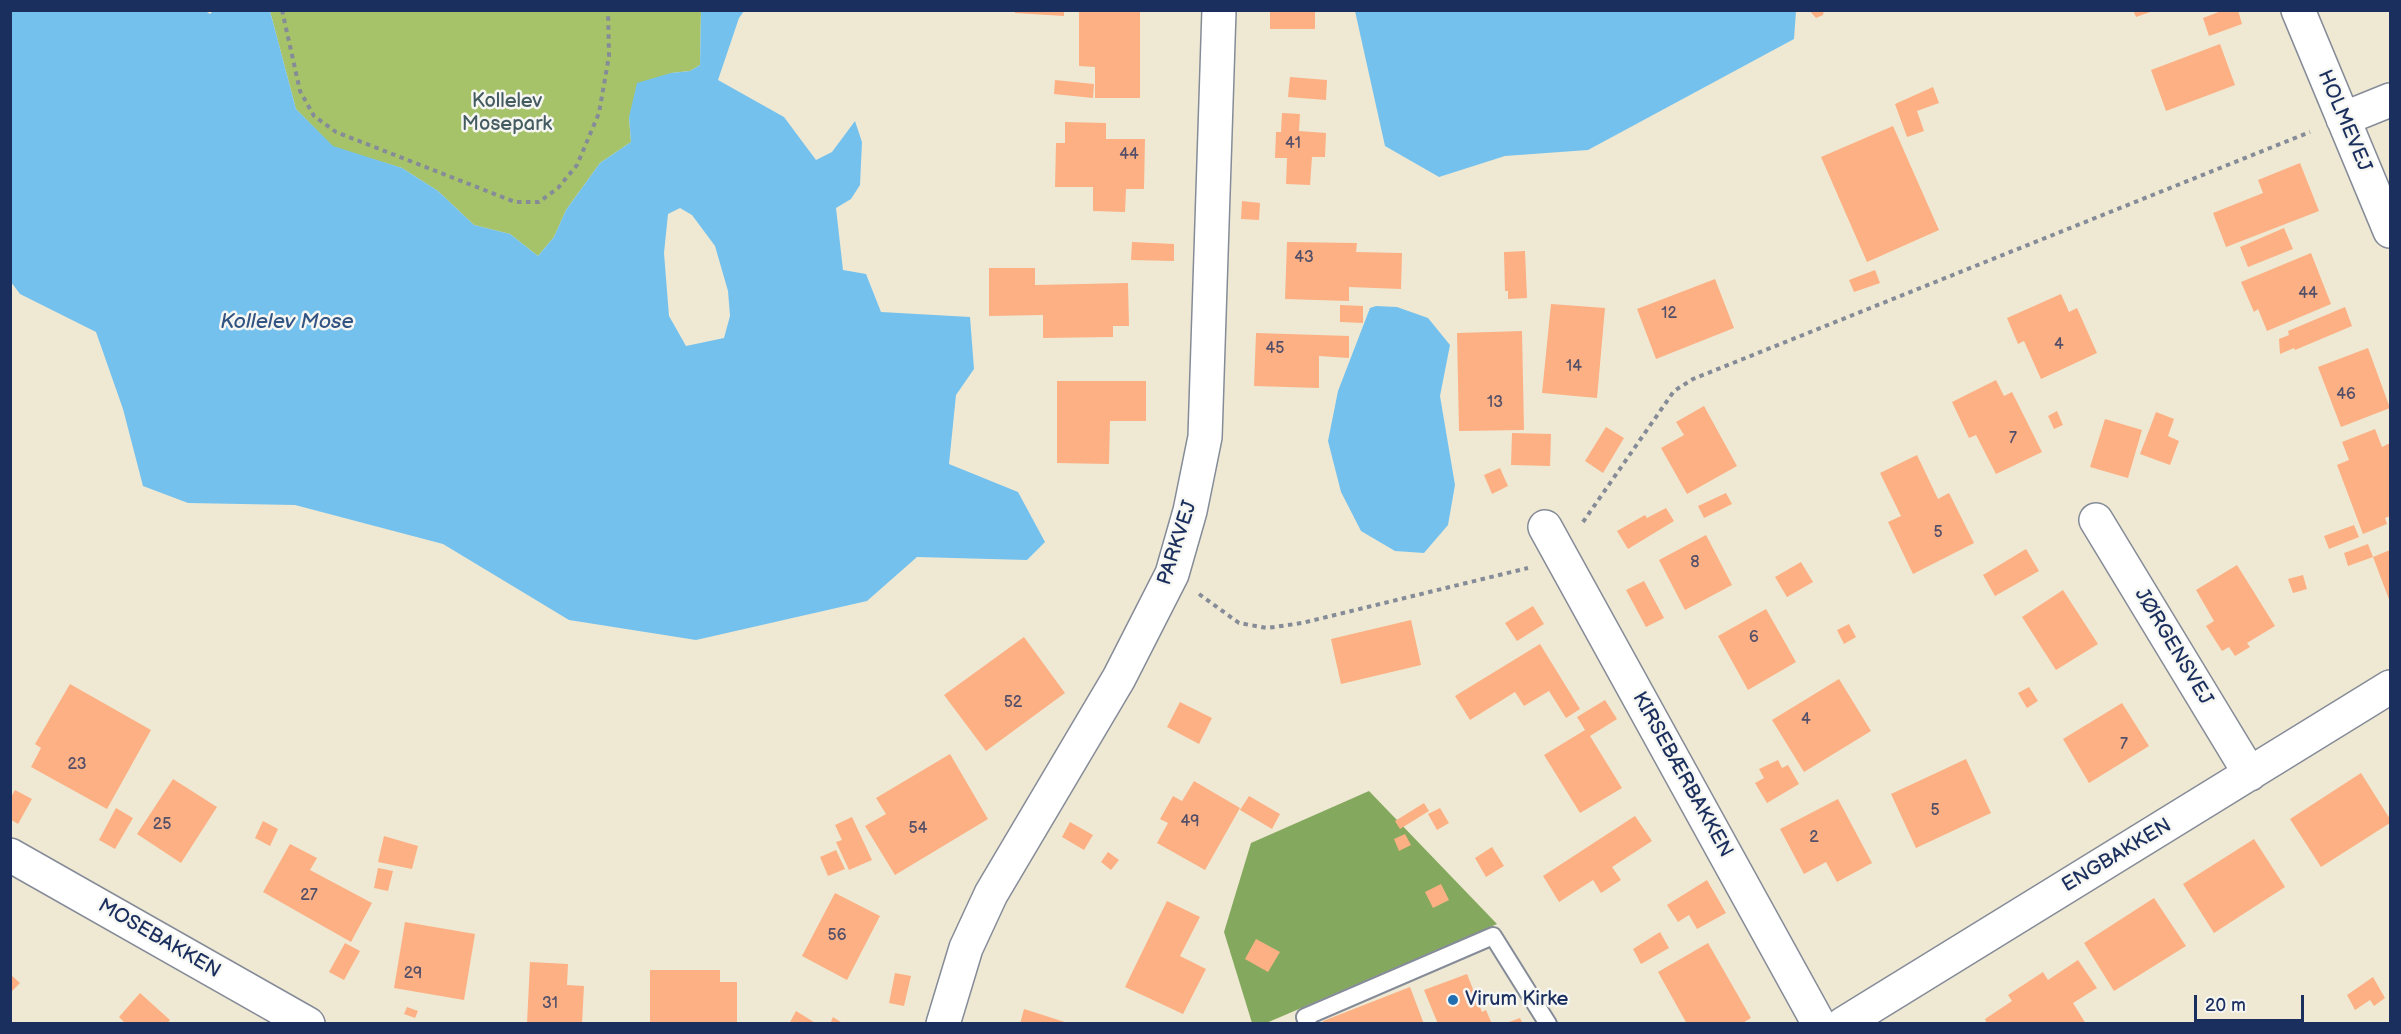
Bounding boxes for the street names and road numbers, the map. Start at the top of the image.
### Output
street label: HOLMEVEJ [2312,67,2376,175]
street label: PARKVEJ [1153,498,1203,588]
street label: JØRGENSVEJ [2129,584,2217,710]
street label: KIRSEBÆRBAKKEN [1627,688,1737,862]
street label: ENGBAKKEN [2058,814,2176,898]
street label: MOSEBAKKEN [93,894,225,984]

